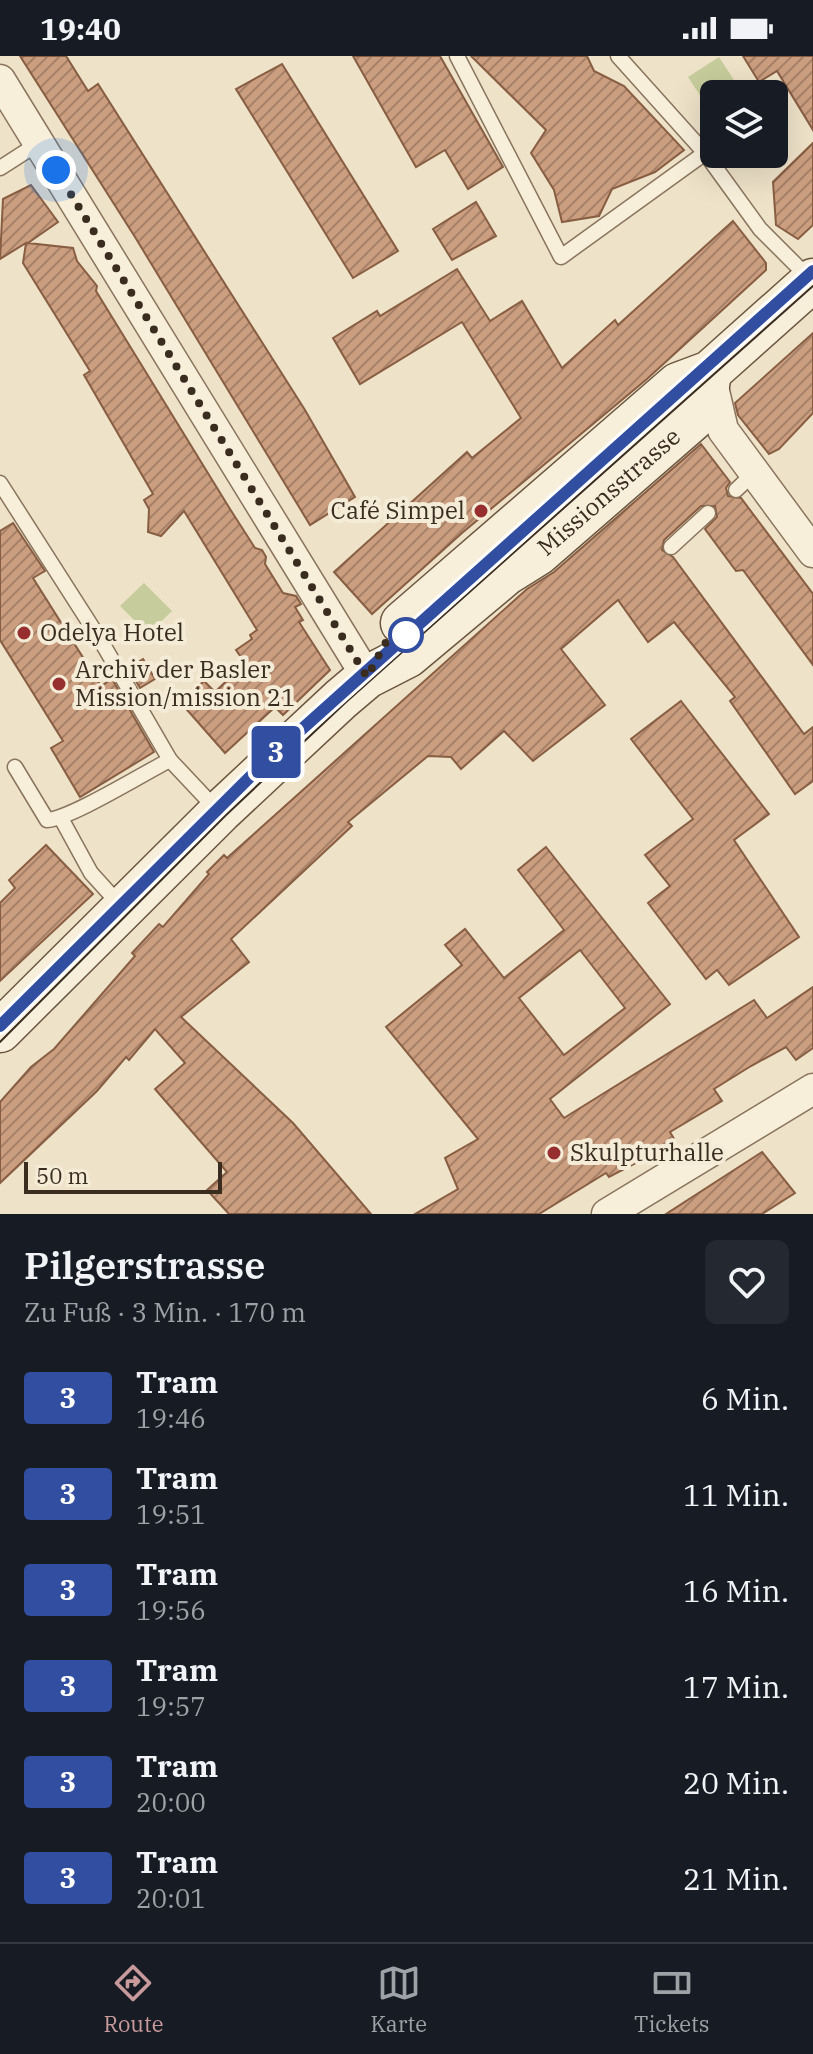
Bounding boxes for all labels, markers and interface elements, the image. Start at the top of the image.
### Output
text: 19:40 [40,9,121,48]
map controls [700,80,788,168]
button: layers [700,80,788,168]
your location [36,150,76,190]
street label: Missionsstrasse [530,420,687,562]
place label: Café Simpel [331,494,465,526]
marker: Café Simpel [472,502,490,520]
place label: Odelya Hotel [40,616,184,648]
unlabelled marker [389,618,423,652]
marker: Odelya Hotel [15,624,33,642]
place label: Archiv der Basler Mission/mission 21 [75,653,296,713]
marker: Archiv der Basler Mission/mission 21 [50,675,68,693]
line badge: 3 [250,726,302,778]
text: 3 [268,733,284,770]
place label: Skulpturhalle [570,1136,724,1168]
marker: Skulpturhalle [545,1144,563,1162]
scale bar [24,1158,222,1194]
text: 50 m [36,1161,88,1190]
text: Pilgerstrasse [24,1240,266,1289]
button: heart [705,1240,789,1324]
text: Zu Fuß · 3 Min. · 170 m [24,1295,306,1329]
text: Tram [136,1362,218,1401]
text: 3 [60,1379,76,1416]
text: 6 Min. [701,1379,789,1418]
text: 19:46 [136,1401,206,1435]
text: Tram [136,1458,218,1497]
text: 3 [60,1475,76,1512]
text: 11 Min. [683,1475,789,1514]
text: 19:51 [136,1497,206,1531]
text: Tram [136,1554,218,1593]
text: 3 [60,1571,76,1608]
text: 16 Min. [683,1571,789,1610]
text: 19:56 [136,1593,206,1627]
text: Tram [136,1650,218,1689]
text: 3 [60,1667,76,1704]
text: 17 Min. [683,1667,789,1706]
text: 19:57 [136,1689,206,1723]
text: Tram [136,1746,218,1785]
text: 3 [60,1763,76,1800]
text: 20 Min. [683,1763,789,1802]
text: 20:00 [136,1785,206,1819]
text: Tram [136,1842,218,1881]
text: 3 [60,1859,76,1896]
text: 21 Min. [683,1859,789,1898]
text: 20:01 [136,1881,206,1915]
tab: Route [103,1961,164,2038]
tab: Karte [370,1961,427,2038]
tab: Tickets [634,1961,710,2038]

